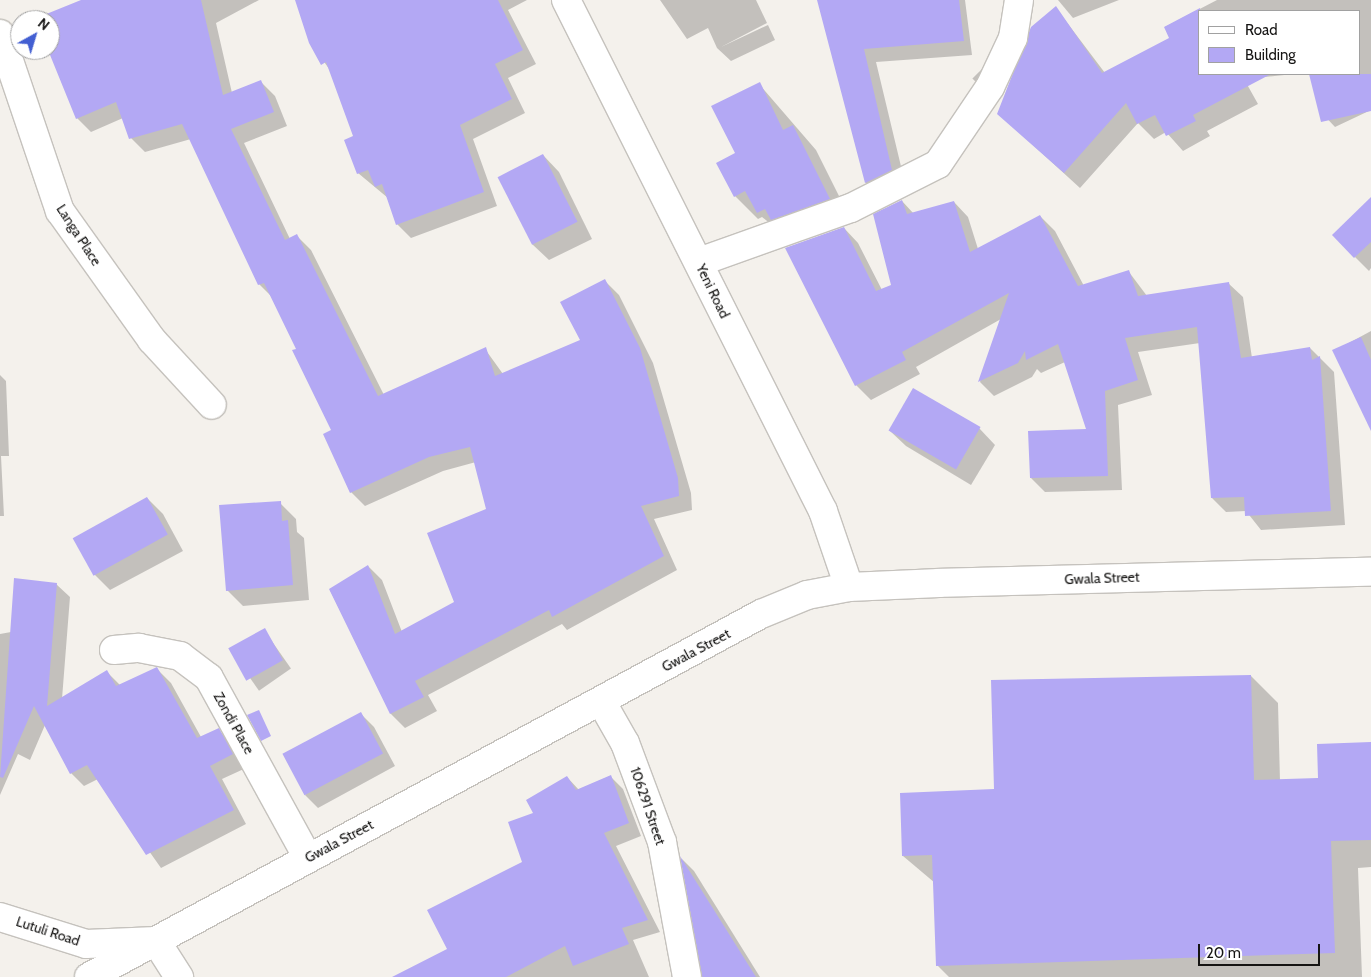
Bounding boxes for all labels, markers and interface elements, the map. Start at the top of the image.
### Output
north arrow [10,10,60,60]
legend [1198,10,1361,75]
text: N [34,14,53,34]
text: Road [1245,21,1278,39]
text: Building [1245,46,1296,64]
street label: Langa Place [53,201,105,269]
street label: Yeni Road [693,261,733,321]
street label: Gwala Street [1064,568,1140,588]
street label: Gwala Street [659,625,733,675]
street label: Zondi Place [210,689,258,757]
street label: 106291 Street [627,765,669,847]
street label: Gwala Street [302,816,376,866]
street label: Lutuli Road [14,913,82,949]
scale bar [1201,934,1324,966]
text: 20 m [1206,944,1241,962]

